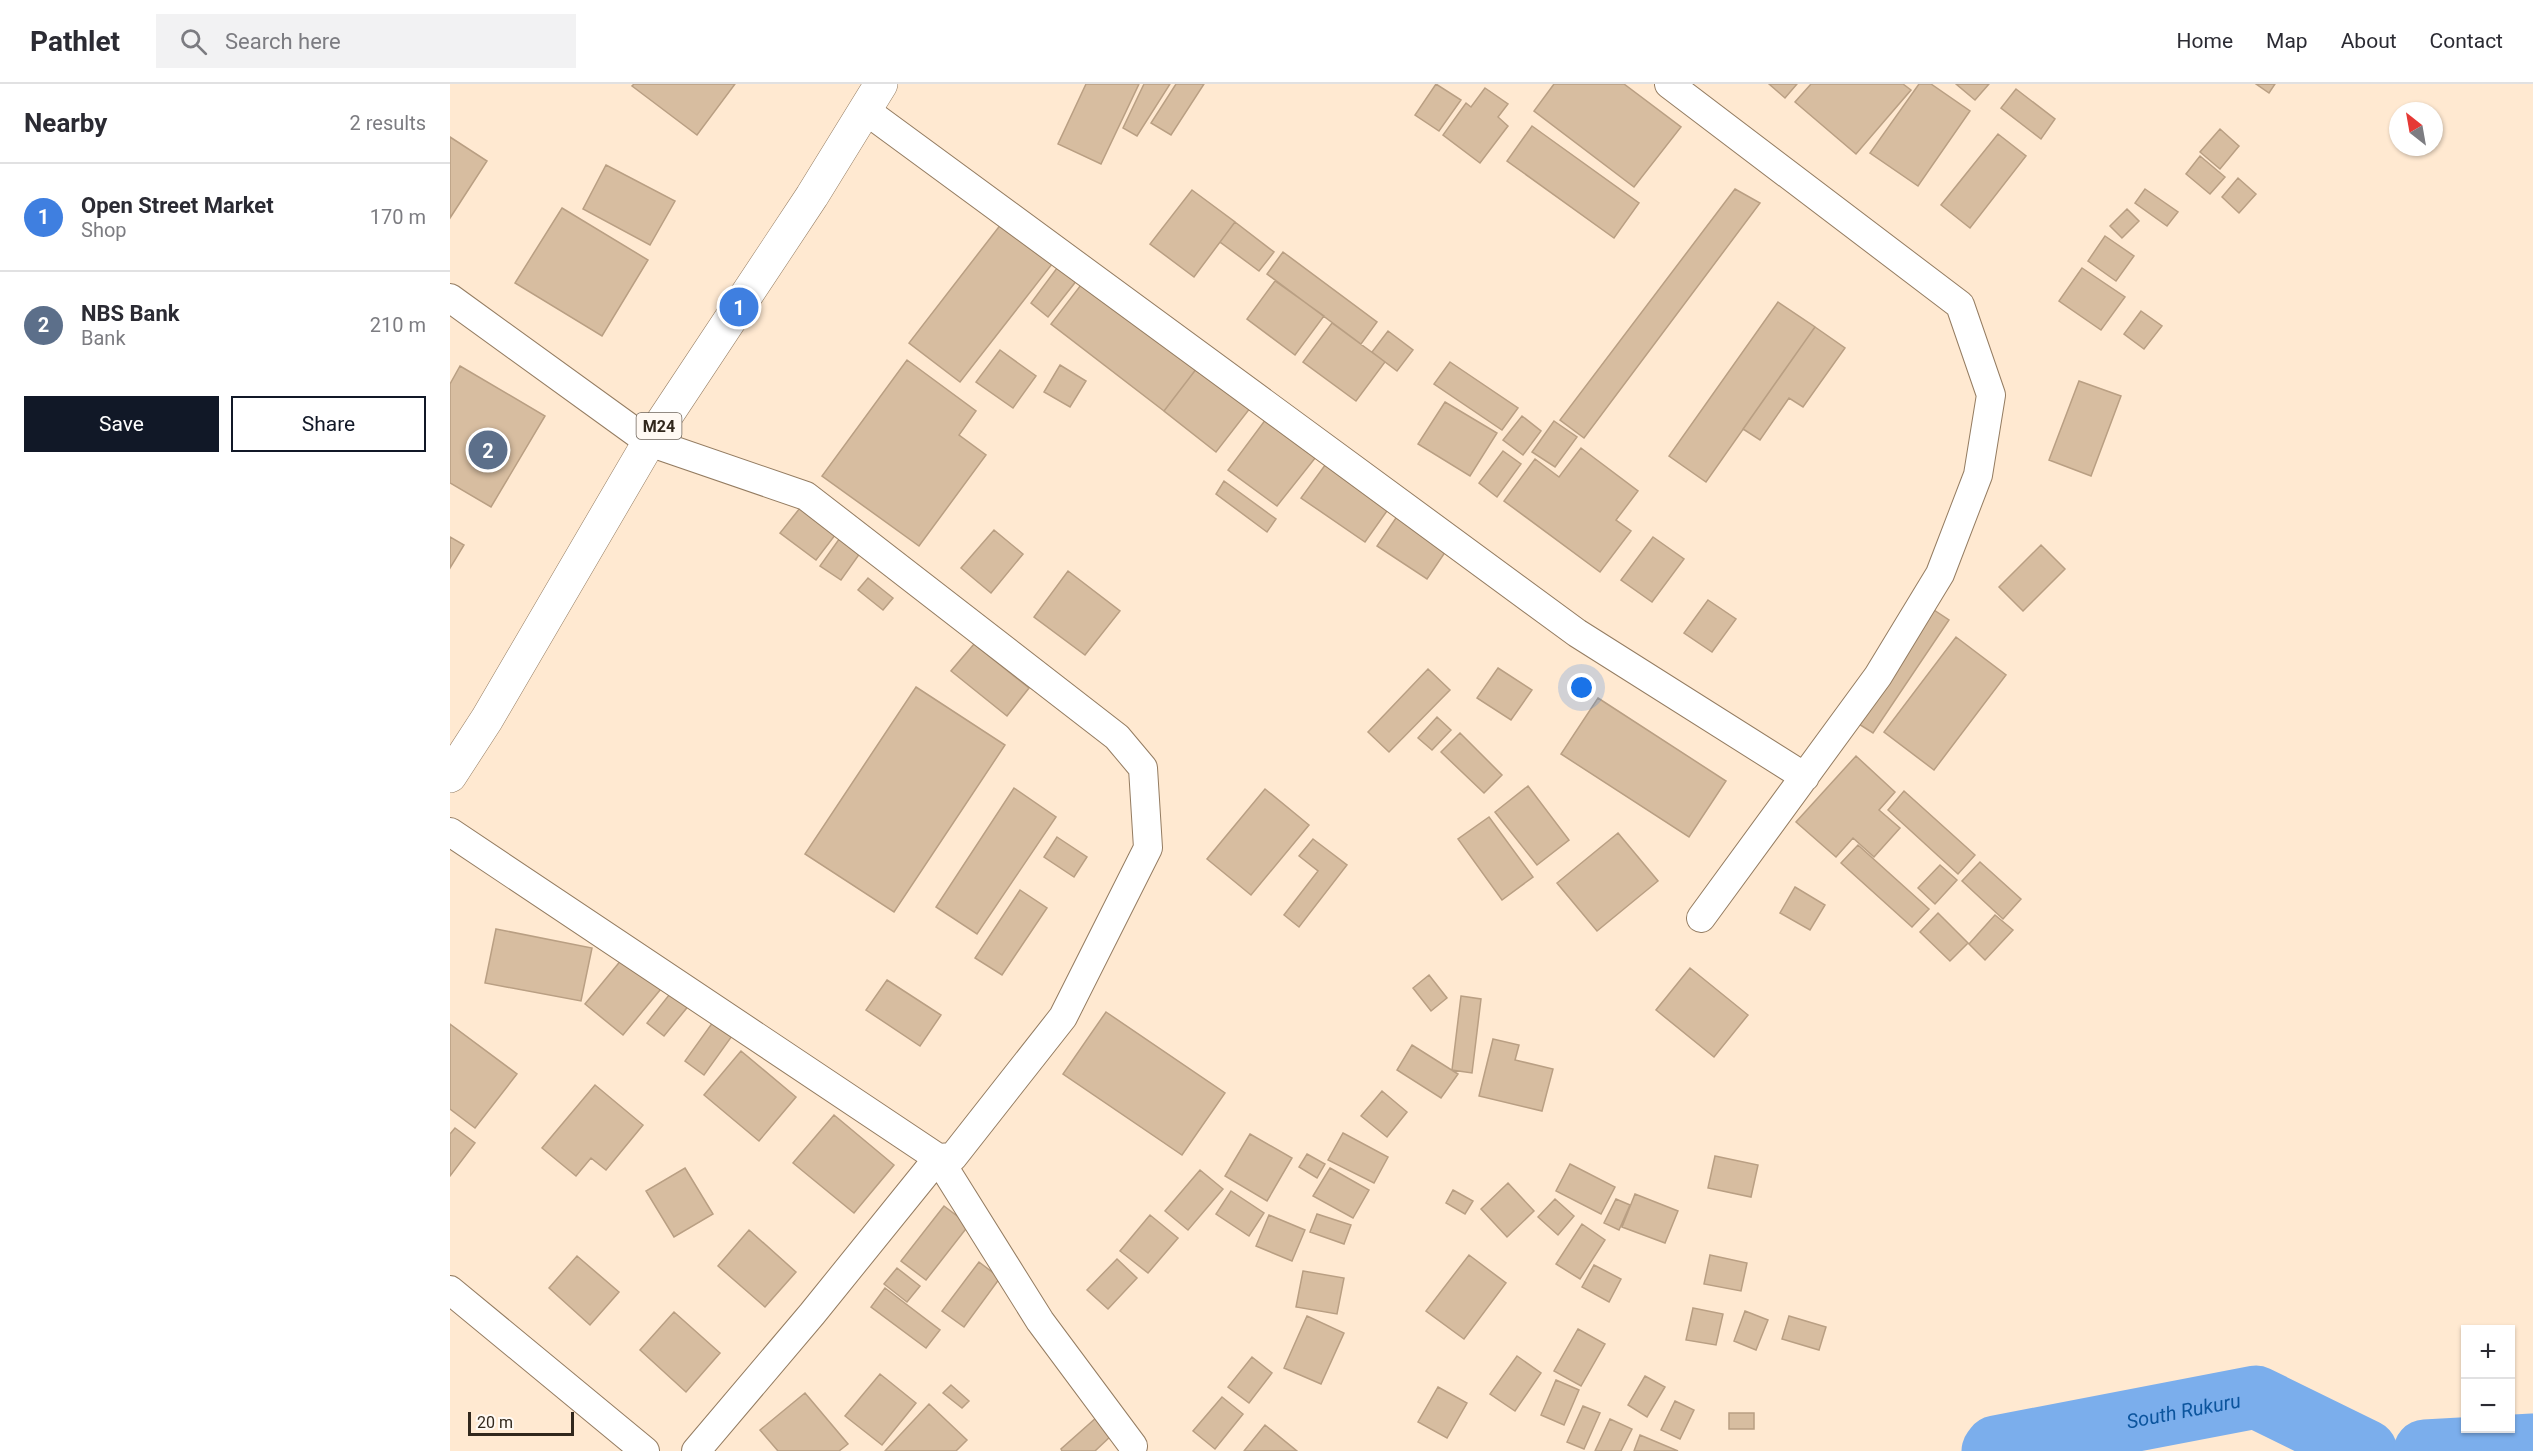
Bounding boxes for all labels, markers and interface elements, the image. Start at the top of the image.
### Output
search box [156,14,576,68]
text: Pathlet [30,25,120,58]
icon: search [177,25,210,58]
text: Search here [225,29,341,54]
text: Home [2177,29,2233,53]
text: Map [2266,29,2308,53]
text: About [2341,29,2397,53]
text: Contact [2430,29,2503,53]
north arrow [2389,102,2443,156]
text: Nearby [24,108,107,138]
text: 2 results [350,111,426,135]
text: Open Street Market [81,193,274,218]
text: 1 [38,205,49,229]
text: 170 m [370,205,426,229]
text: Shop [81,218,127,242]
pin: 1 [720,284,758,330]
text: NBS Bank [81,301,179,326]
text: 2 [38,313,49,337]
text: 210 m [370,313,426,337]
text: Bank [81,326,126,350]
button: Save [24,396,219,452]
button: Share [231,396,426,452]
road number: M24 [636,413,682,439]
pin: 2 [468,428,507,472]
your location [1567,673,1596,702]
map controls [2461,1325,2515,1433]
button: + [2461,1325,2515,1379]
button: − [2461,1379,2515,1433]
water label: South Rukuru [2124,1388,2243,1434]
scale bar [468,1409,574,1436]
text: 20 m [477,1413,513,1432]

